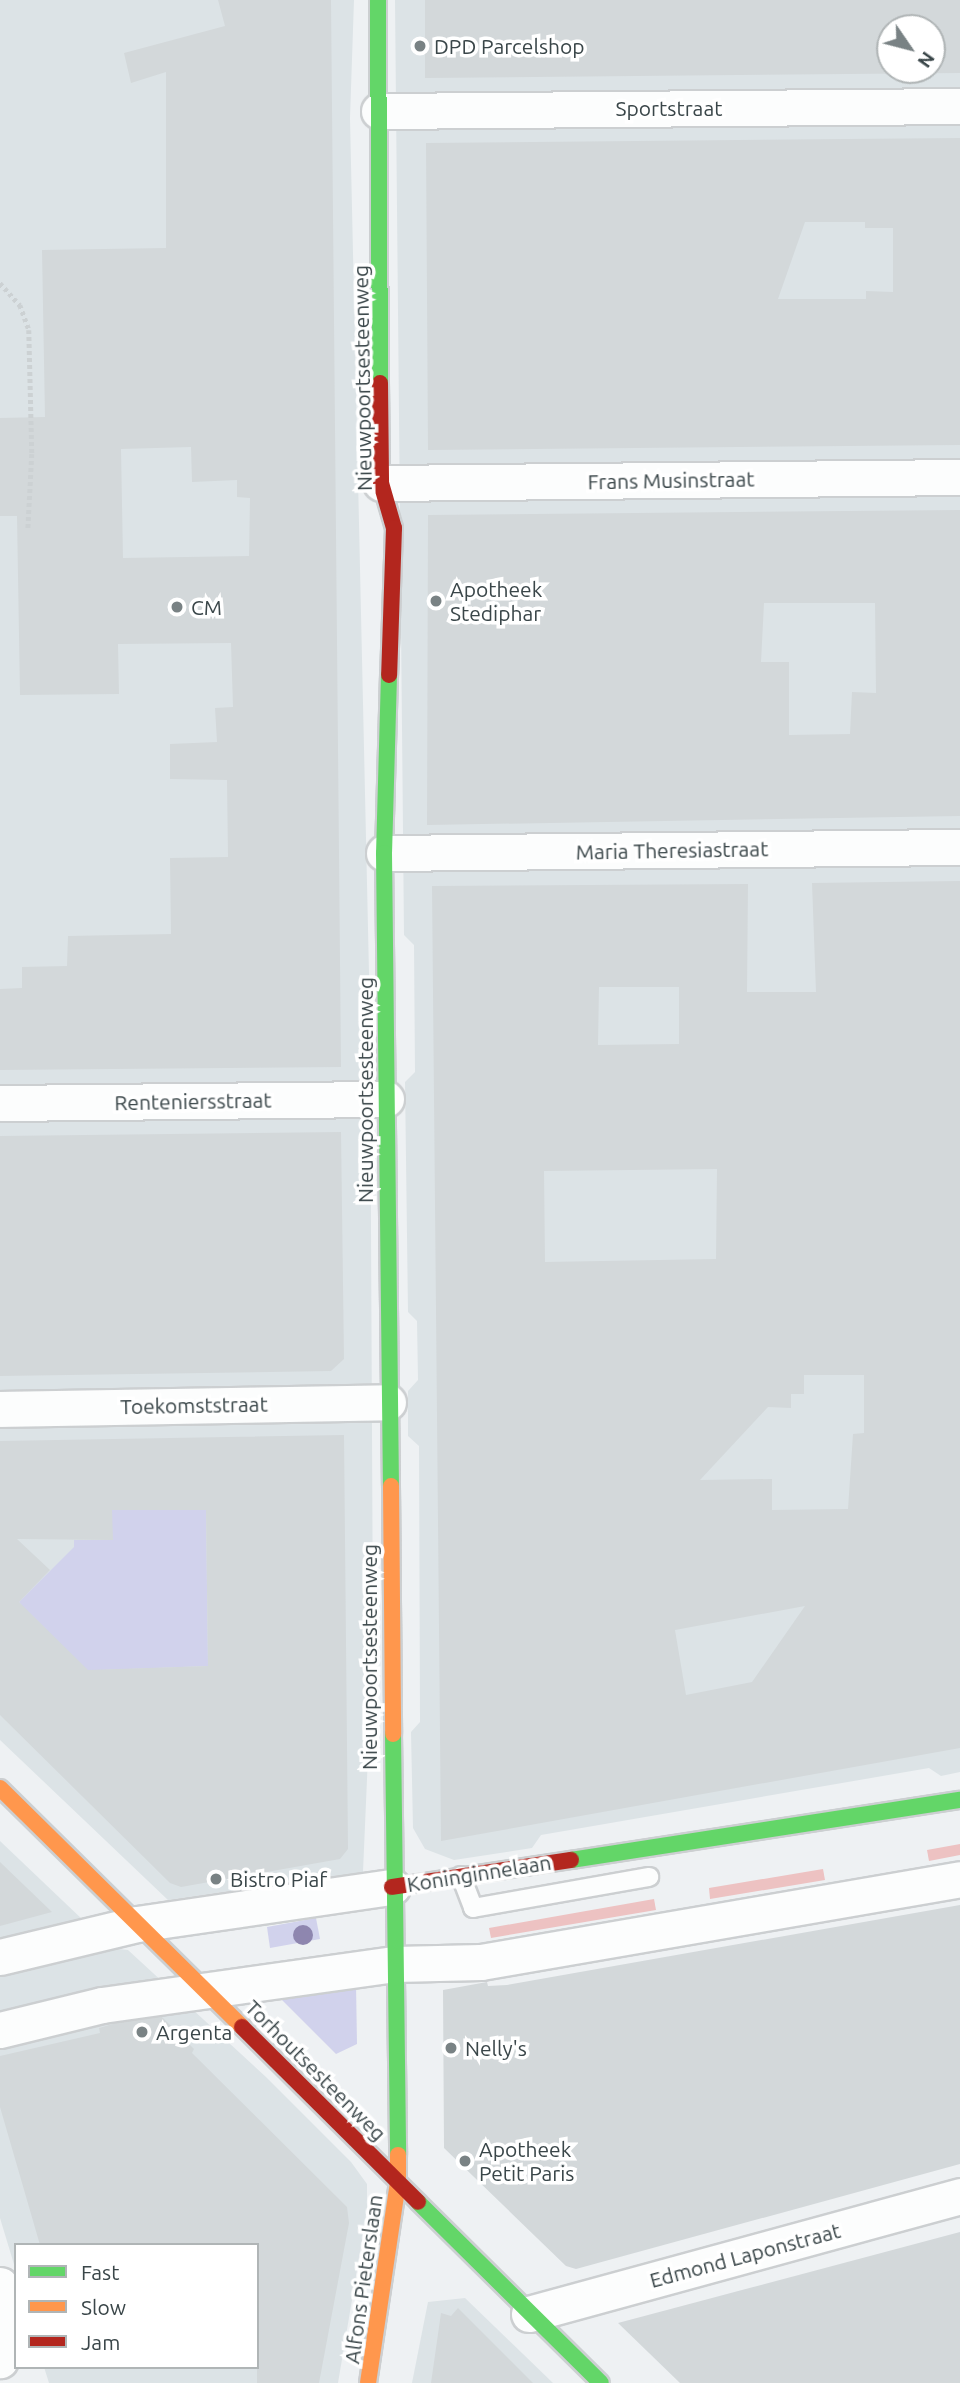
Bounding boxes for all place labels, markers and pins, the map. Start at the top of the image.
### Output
place label: DPD Parcelshop [434,33,585,59]
marker: DPD Parcelshop [412,38,428,54]
place label: Apotheek Stediphar [450,576,542,626]
marker: Apotheek Stediphar [428,593,444,609]
place label: CM [191,594,222,620]
marker: CM [169,599,185,615]
place label: Bistro Piaf [230,1866,327,1892]
marker: Bistro Piaf [208,1871,224,1887]
place label: Argenta [156,2019,232,2045]
marker: Argenta [134,2024,150,2040]
place label: Nelly's [465,2035,527,2061]
marker: Nelly's [443,2040,459,2056]
place label: Apotheek Petit Paris [479,2136,574,2186]
marker: Apotheek Petit Paris [457,2153,473,2169]

